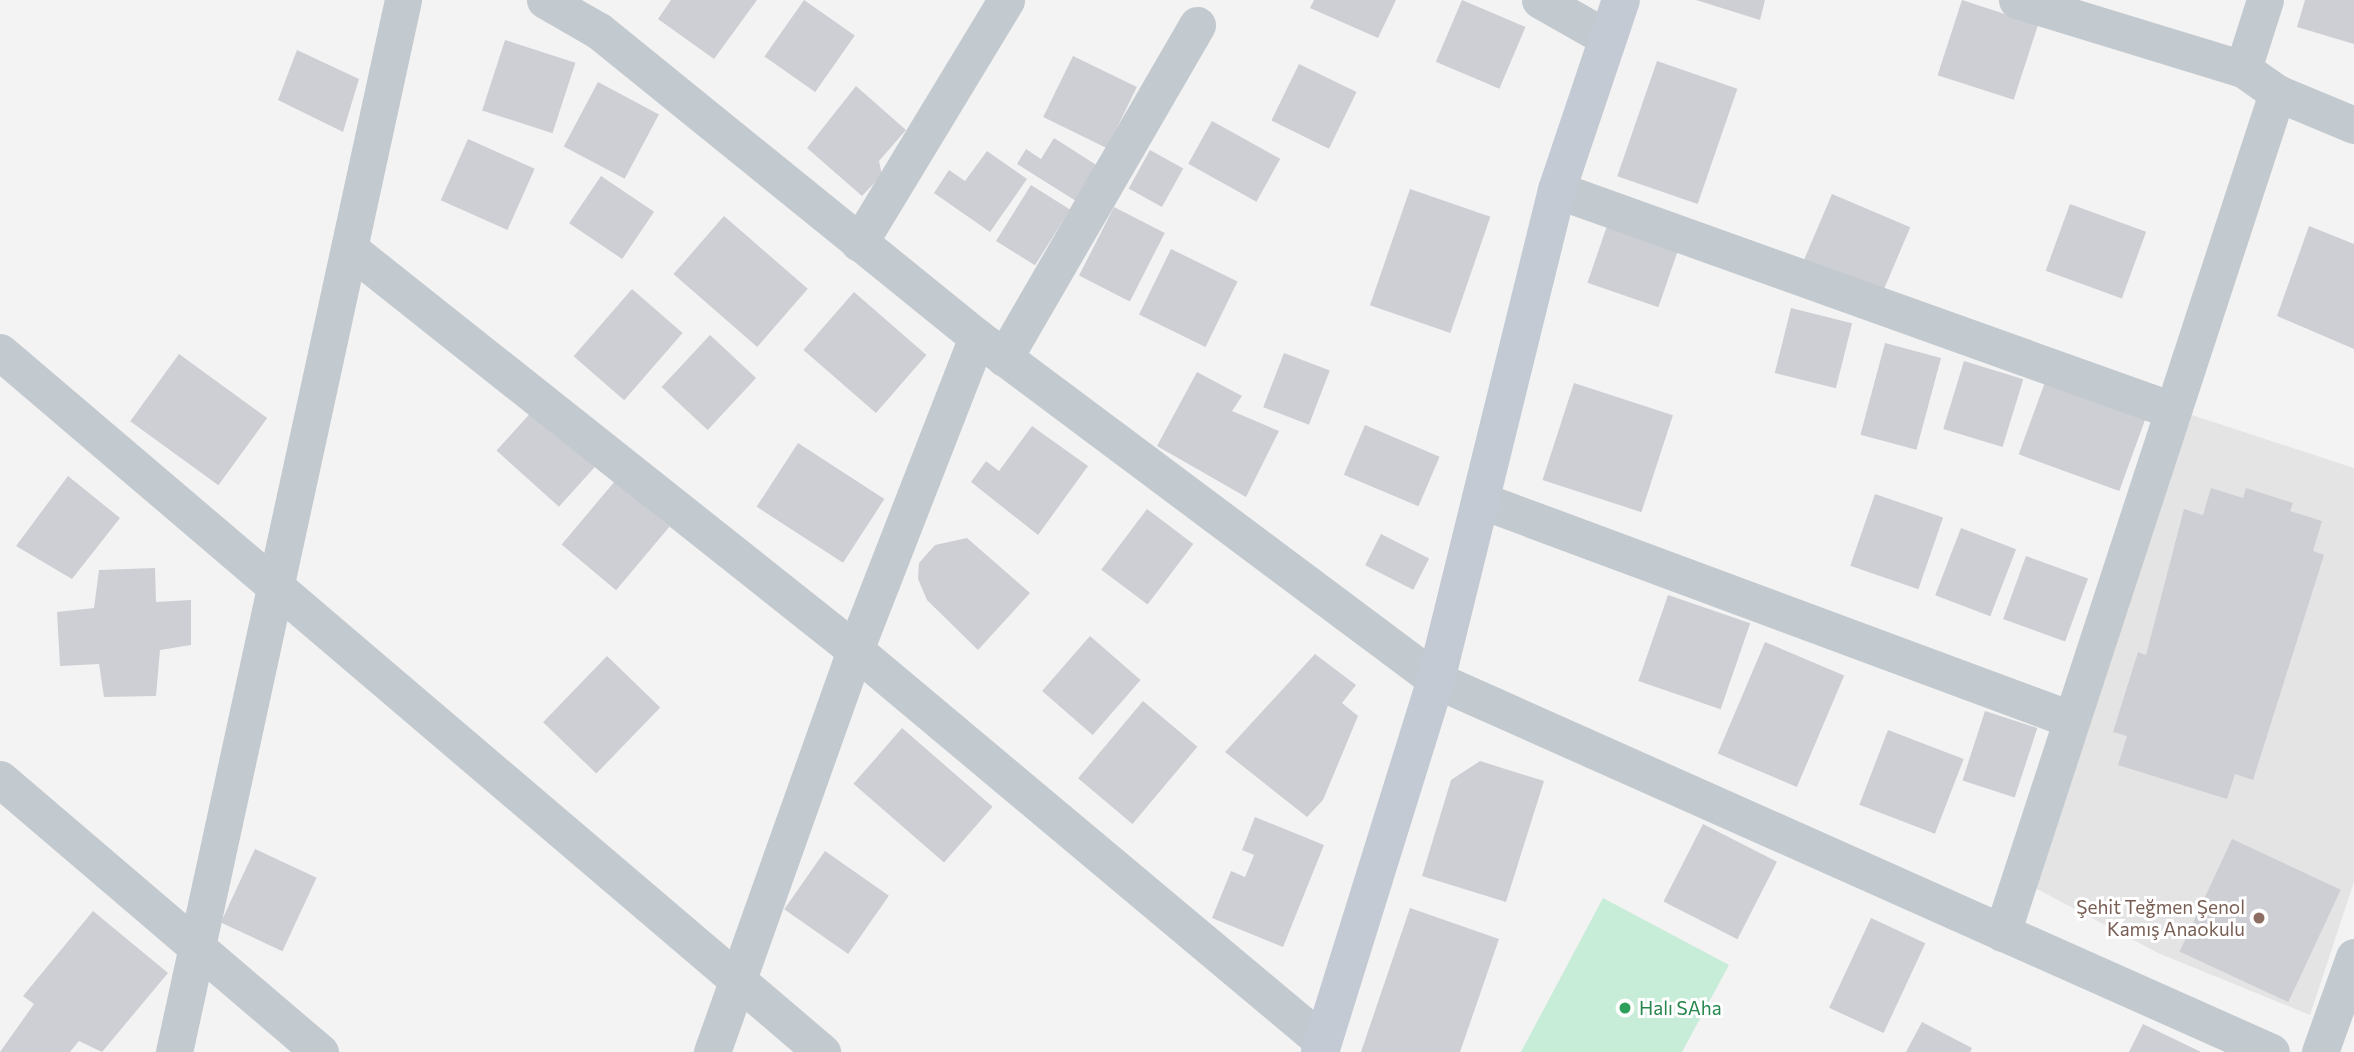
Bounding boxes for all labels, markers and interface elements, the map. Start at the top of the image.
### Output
place label: Şehit Teğmen Şenol Kamış Anaokulu [2076,896,2245,940]
marker: Şehit Teğmen Şenol Kamış Anaokulu [2251,910,2267,926]
place label: Halı SAha [1639,997,1722,1019]
marker: Halı SAha [1617,1000,1633,1016]

